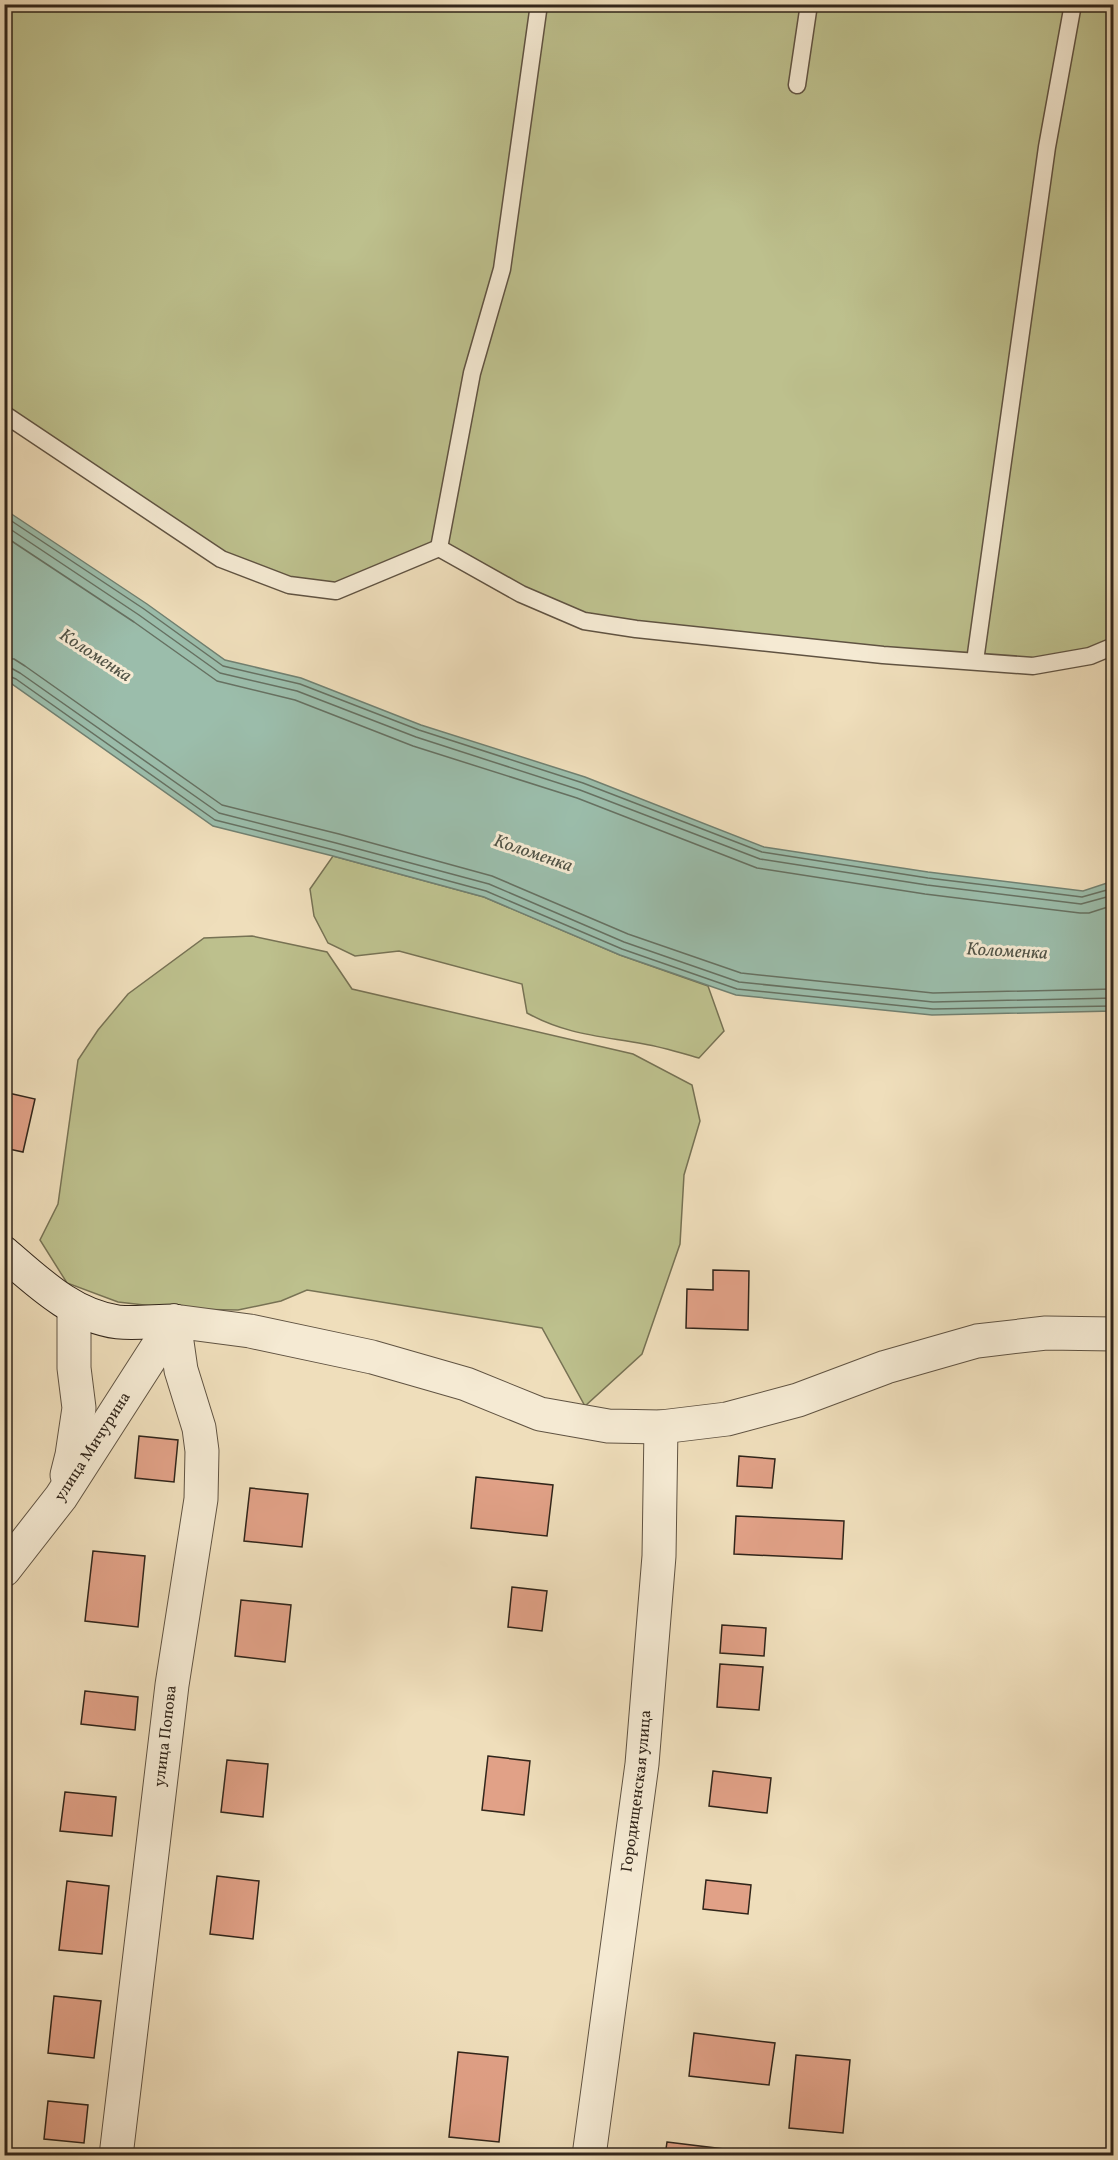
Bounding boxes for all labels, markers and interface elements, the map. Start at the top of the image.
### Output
water label: Коломенка [54,623,136,689]
water label: Коломенка [490,829,576,879]
water label: Коломенка [966,937,1048,967]
street label: улица Мичурина [50,1388,136,1506]
street label: улица Попова [149,1684,183,1788]
street label: Городищенская улица [616,1709,657,1874]

